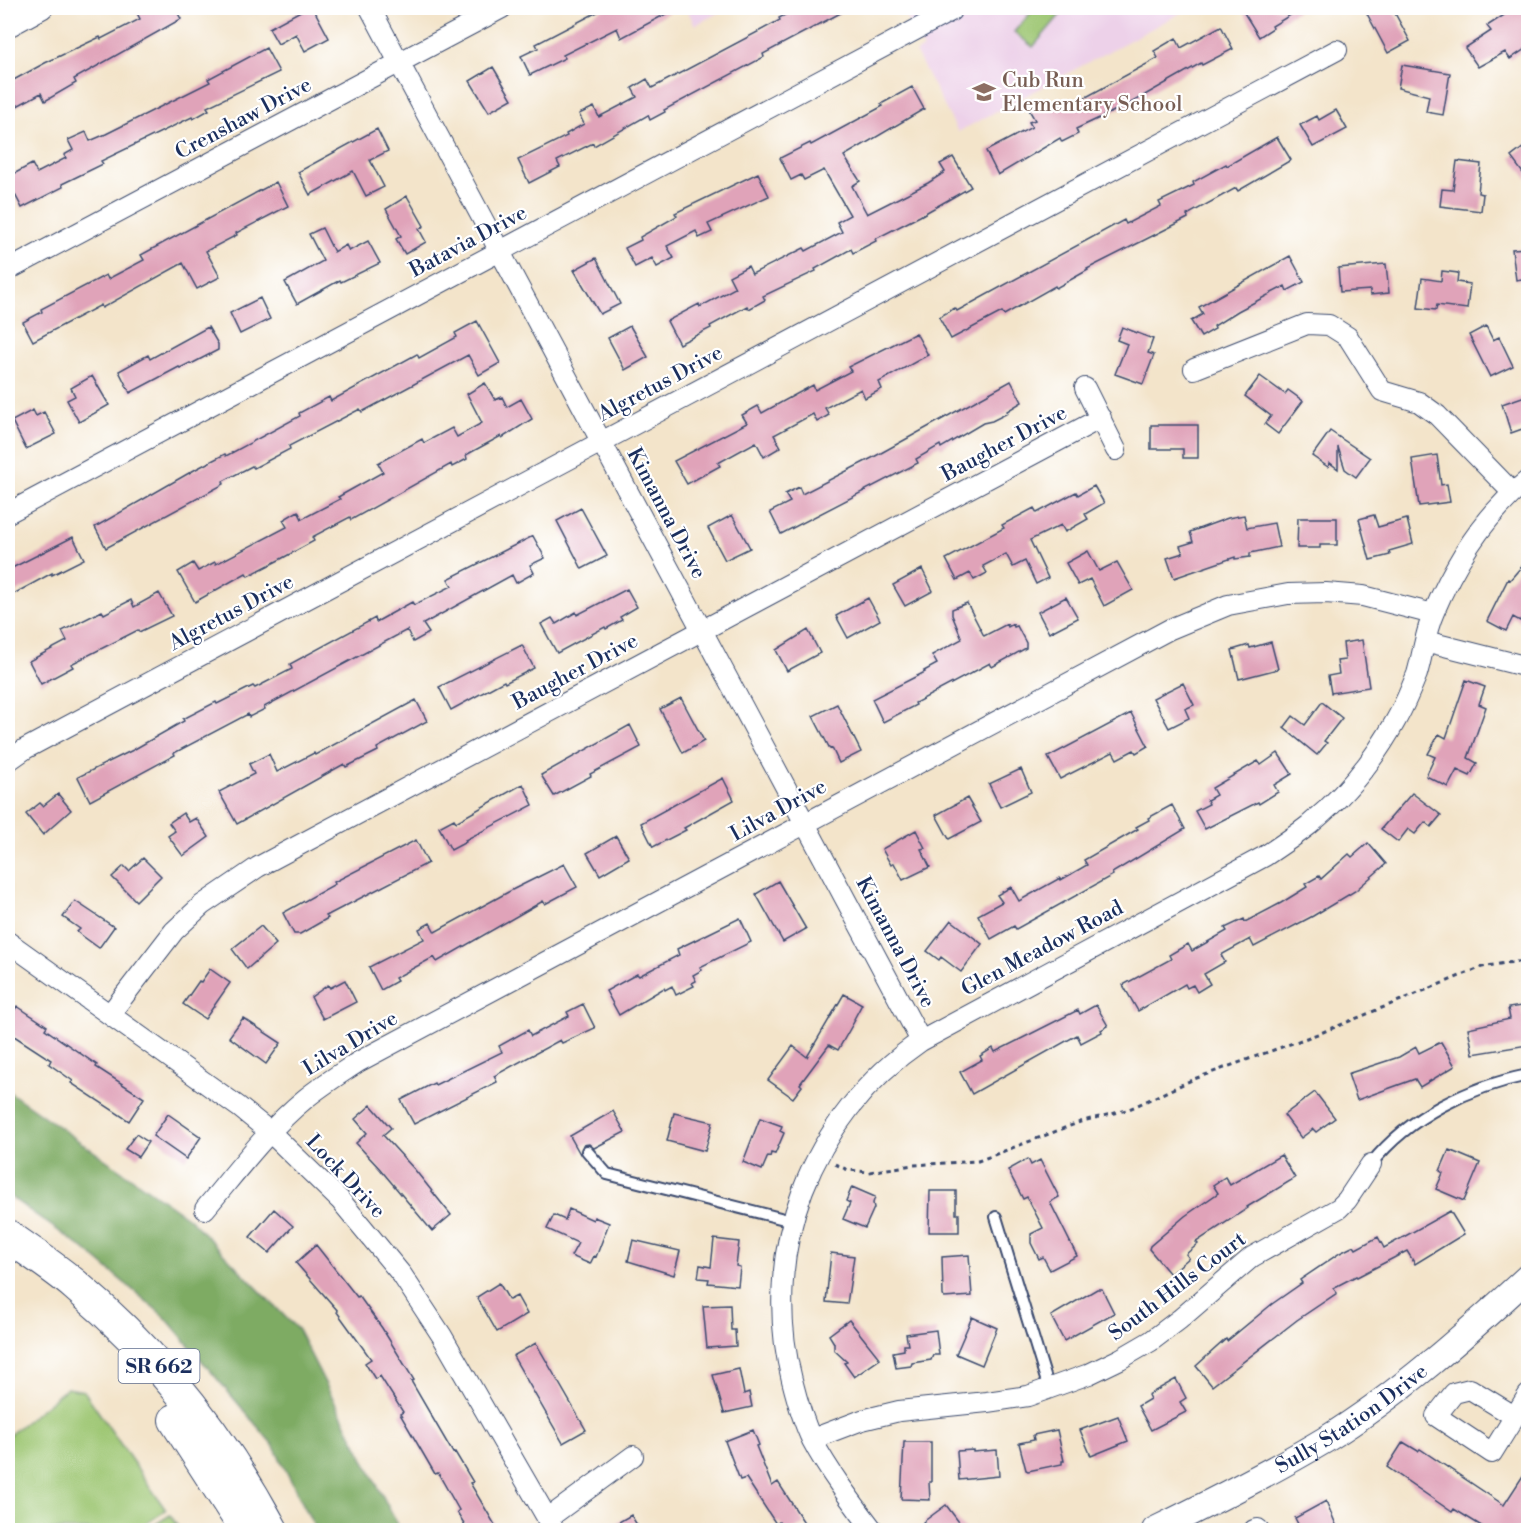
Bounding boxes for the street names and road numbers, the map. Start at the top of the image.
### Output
street label: Crenshaw Drive [171,72,316,166]
street label: Batavia Drive [404,200,532,284]
street label: Algretus Drive [593,340,727,428]
street label: Baugher Drive [936,400,1072,488]
street label: Kimanna Drive [621,443,712,583]
street label: Algretus Drive [164,569,298,657]
street label: Baugher Drive [507,628,643,716]
street label: Lilva Drive [726,774,831,848]
street label: Kimanna Drive [850,872,941,1012]
street label: Glen Meadow Road [957,895,1128,1003]
street label: Lilva Drive [298,1005,403,1082]
street label: Lock Drive [300,1129,391,1224]
street label: South Hills Court [1104,1226,1252,1347]
road number: SR 662 [118,1349,200,1383]
street label: Sully Station Drive [1271,1359,1433,1480]

